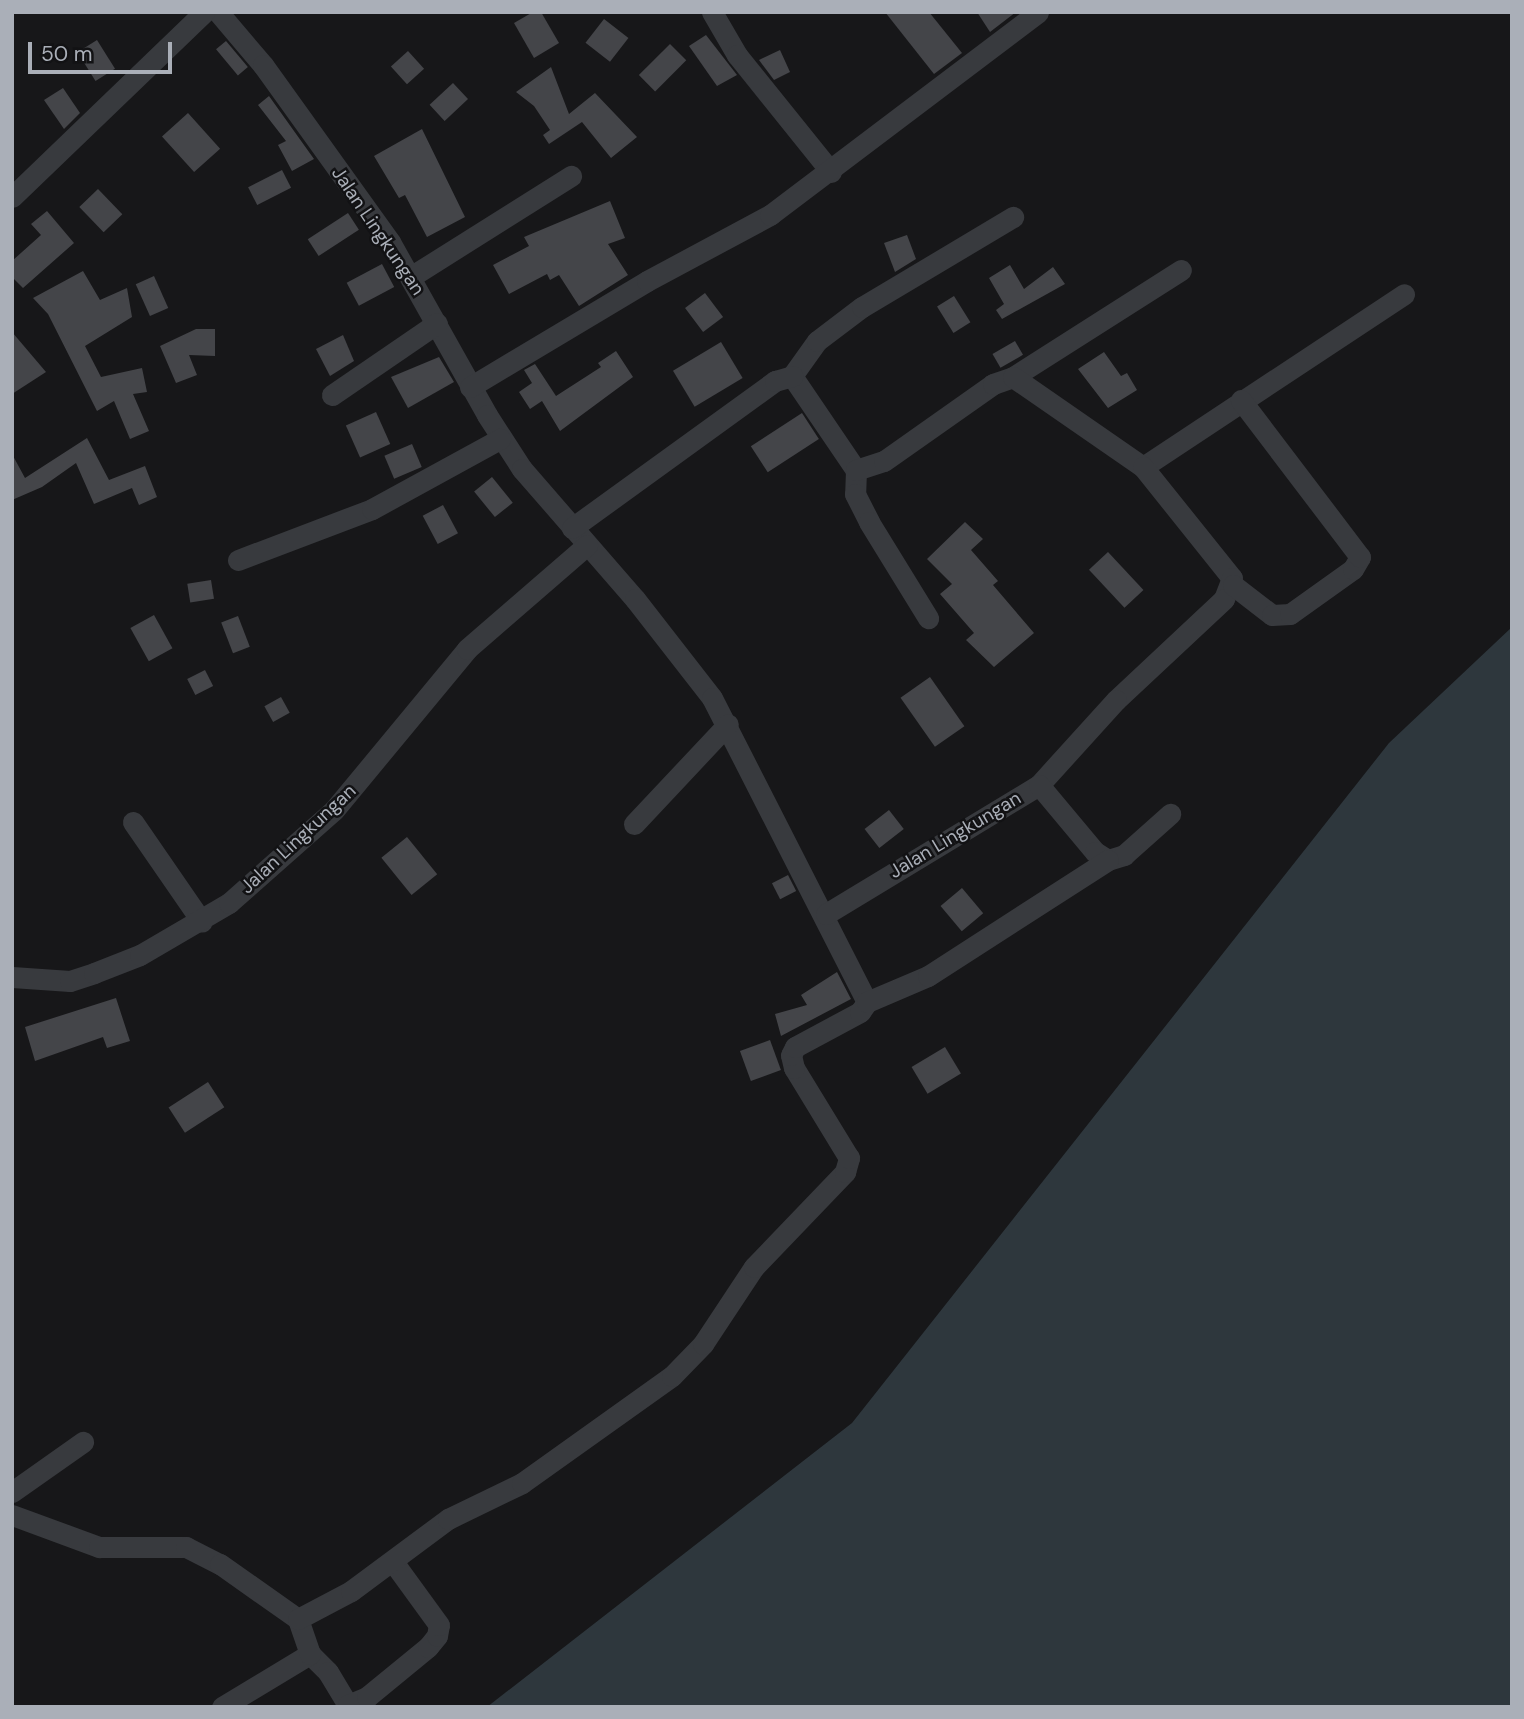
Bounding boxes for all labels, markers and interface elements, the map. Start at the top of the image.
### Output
scale bar [32,28,175,72]
text: 50 m [41,40,92,68]
street label: Jalan Lingkungan [327,163,429,299]
street label: Jalan Lingkungan [235,780,361,898]
street label: Jalan Lingkungan [885,787,1025,883]

